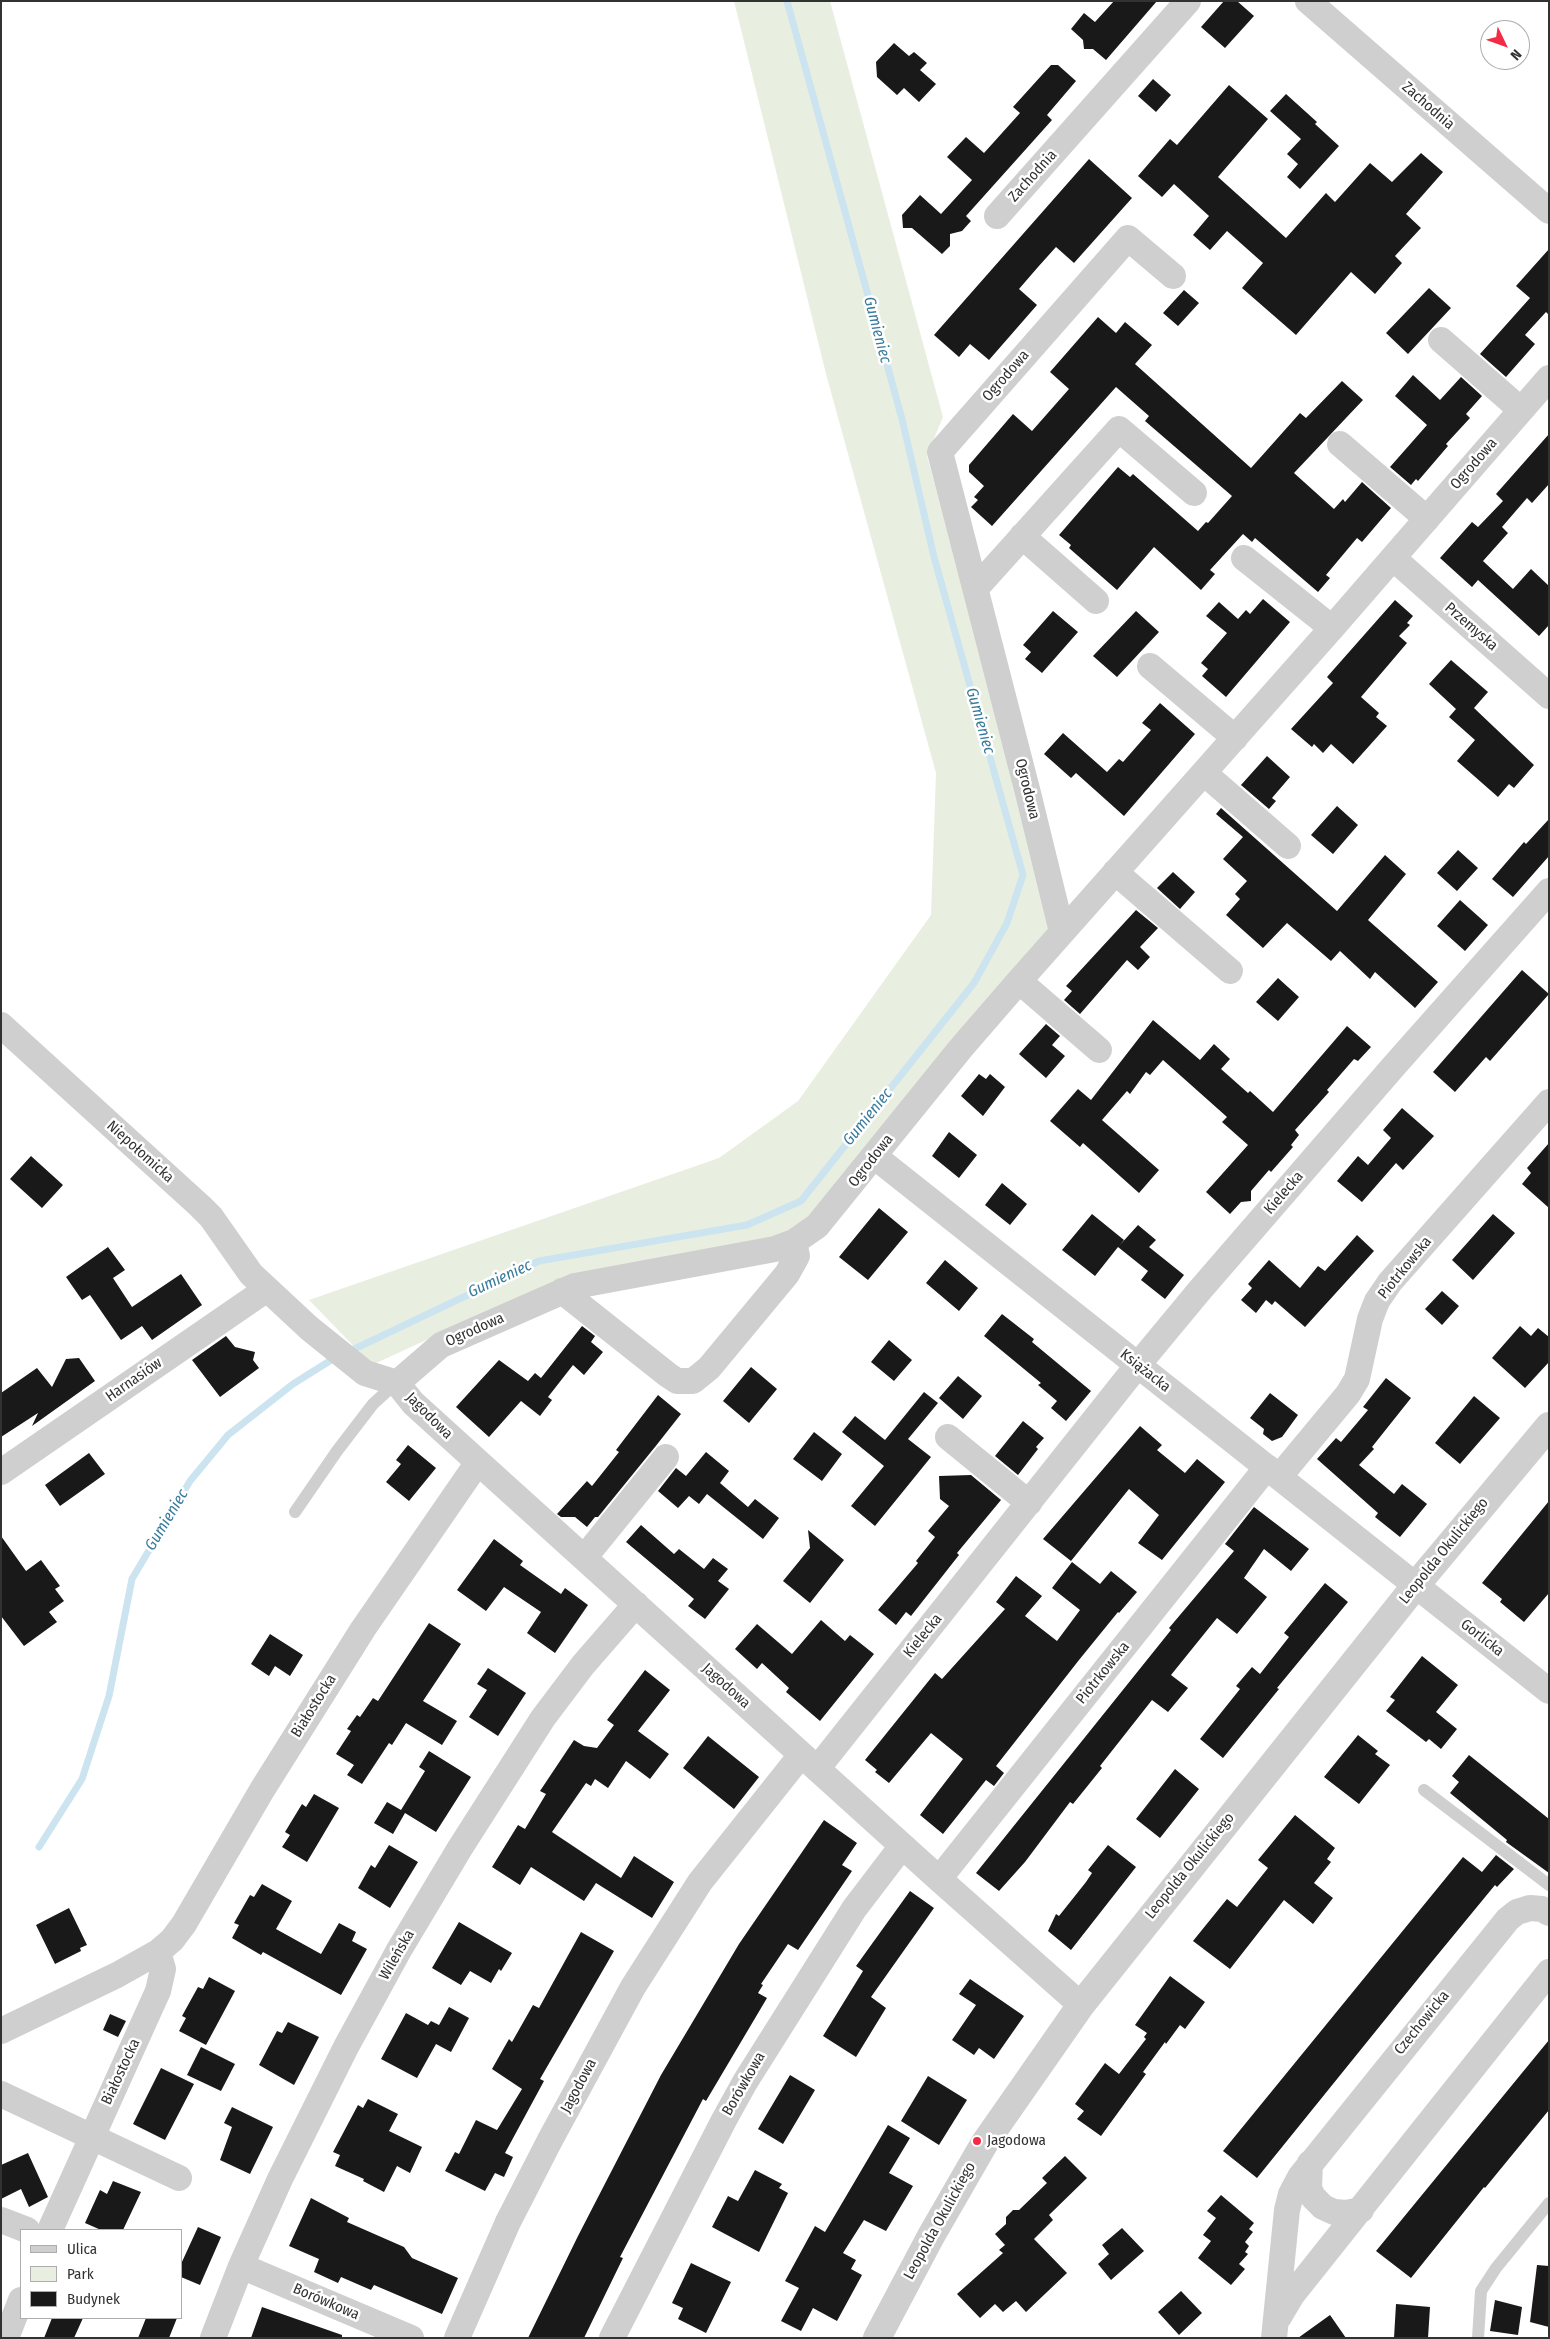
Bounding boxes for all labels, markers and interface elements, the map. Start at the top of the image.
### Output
north arrow [1480,20,1530,70]
text: N [1507,46,1525,64]
street label: Zachodnia [1398,78,1458,134]
street label: Zachodnia [1005,146,1061,206]
water label: Gumieniec [859,295,895,365]
street label: Ogrodowa [979,347,1033,405]
street label: Ogrodowa [1447,435,1501,493]
street label: Przemyska [1441,599,1501,655]
water label: Gumieniec [961,686,999,756]
street label: Ogrodowa [1011,757,1043,821]
water label: Gumieniec [839,1085,897,1149]
street label: Niepołomicka [103,1117,177,1187]
street label: Ogrodowa [845,1131,897,1191]
street label: Kielecka [1260,1168,1308,1218]
street label: Piotrkowska [1374,1233,1436,1303]
water label: Gumieniec [465,1256,535,1302]
street label: Ogrodowa [443,1309,507,1351]
street label: Książacka [1116,1346,1174,1396]
street label: Harnasiów [102,1354,166,1406]
street label: Jagodowa [402,1389,456,1443]
water label: Gumieniec [141,1486,193,1554]
street label: Leopolda Okulickiego [1396,1494,1492,1608]
street label: Kielecka [900,1611,946,1661]
street label: Gorlicka [1457,1616,1507,1660]
street label: Piotrkowska [1072,1638,1134,1708]
street label: Jagodowa [698,1660,754,1712]
street label: Białostocka [288,1671,340,1741]
street label: Leopolda Okulickiego [1142,1809,1238,1923]
street label: Wileńska [376,1927,418,1983]
street label: Czechowicka [1391,1987,1453,2059]
street label: Białostocka [98,2036,144,2108]
street label: Borówkowa [719,2049,769,2119]
street label: Jagodowa [557,2056,601,2116]
place label: Jagodowa [987,2132,1046,2150]
marker: Jagodowa [971,2135,983,2147]
street label: Leopolda Okulickiego [900,2159,980,2283]
legend [20,2229,182,2319]
text: Ulica [67,2240,97,2258]
text: Park [67,2265,94,2283]
street label: Borówkowa [290,2280,362,2324]
text: Budynek [67,2290,120,2308]

